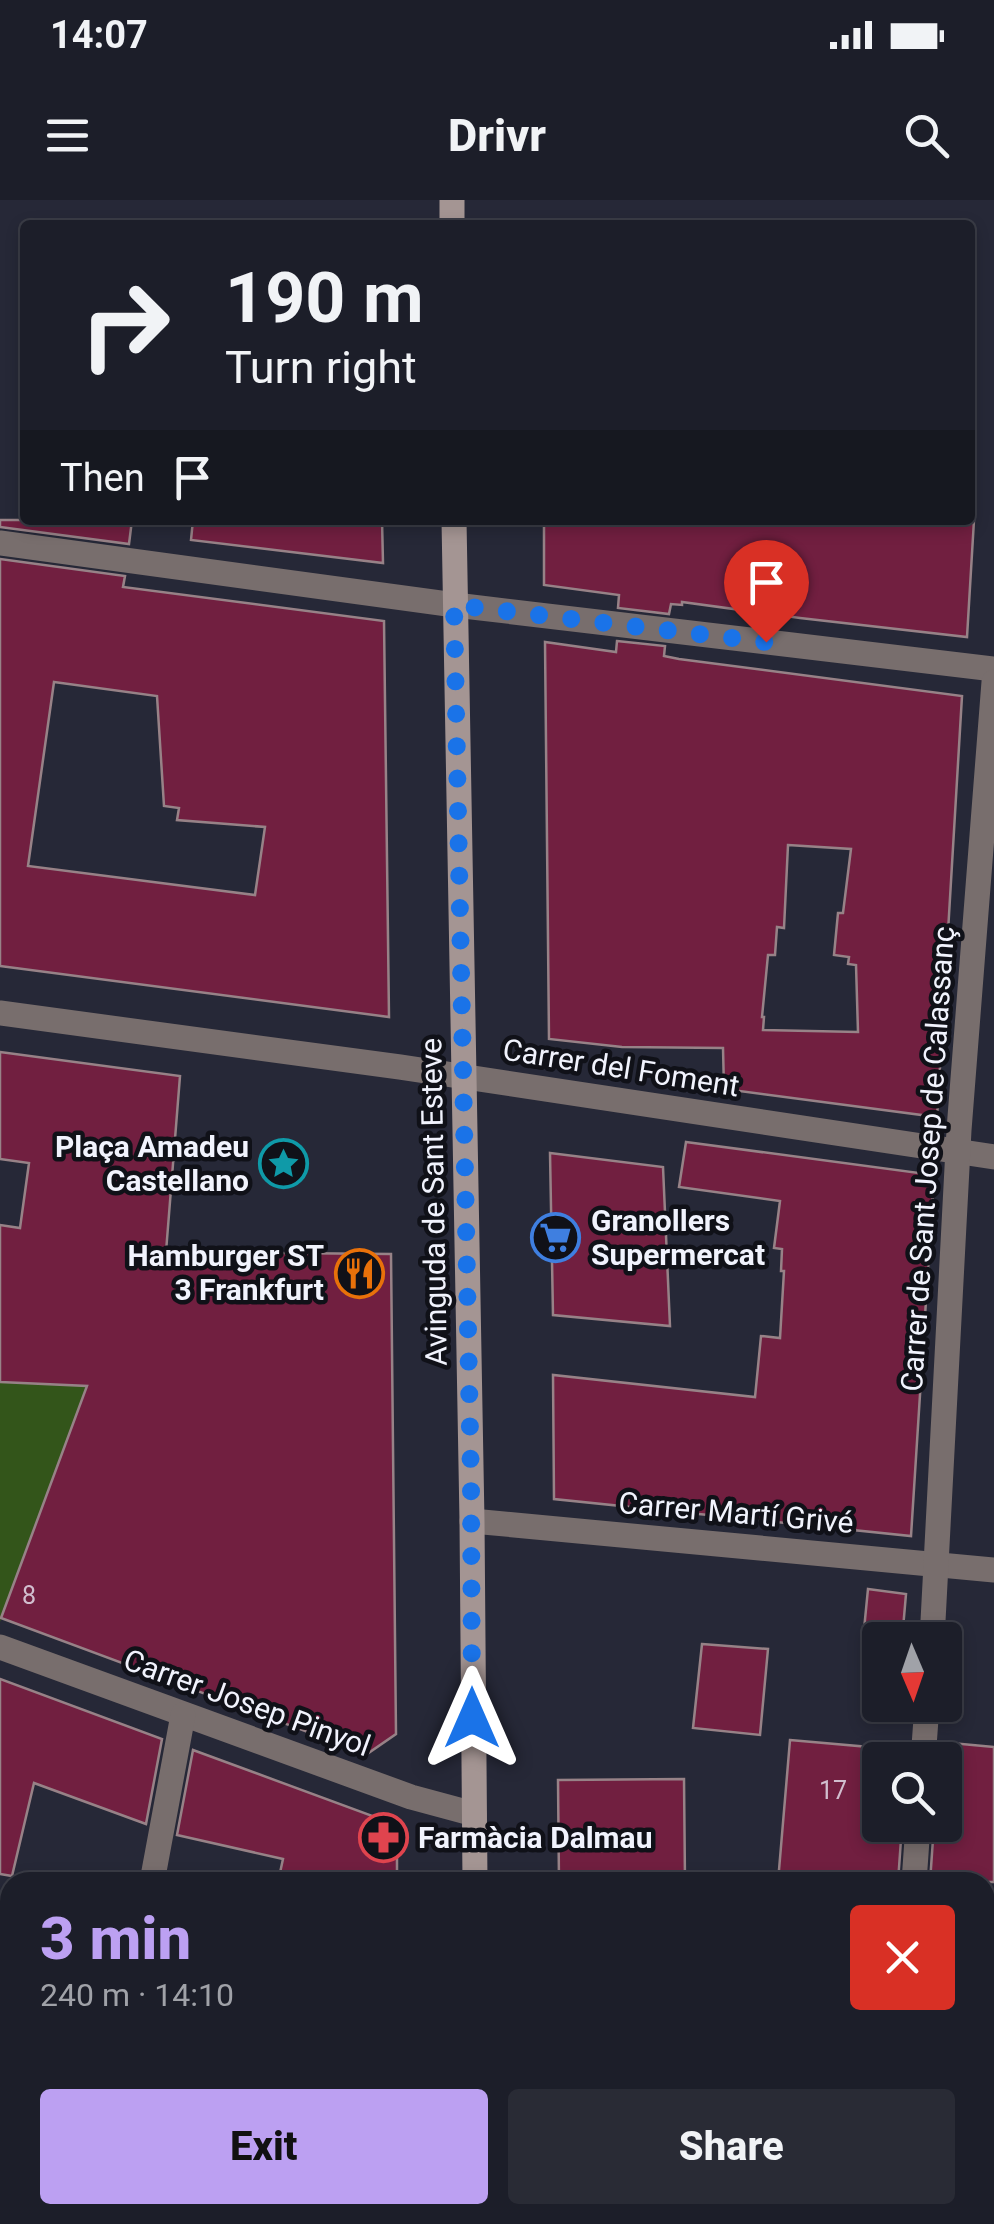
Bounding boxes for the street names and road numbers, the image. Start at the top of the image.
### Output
street label: Carrer de Sant Josep de Calassanç [894,925,961,1393]
street label: Carrer del Foment [500,1032,742,1103]
street label: Avinguda de Sant Esteve [413,1038,454,1366]
street label: Carrer Martí Grivé [617,1485,855,1540]
street label: Carrer Josep Pinyol [119,1642,375,1763]

